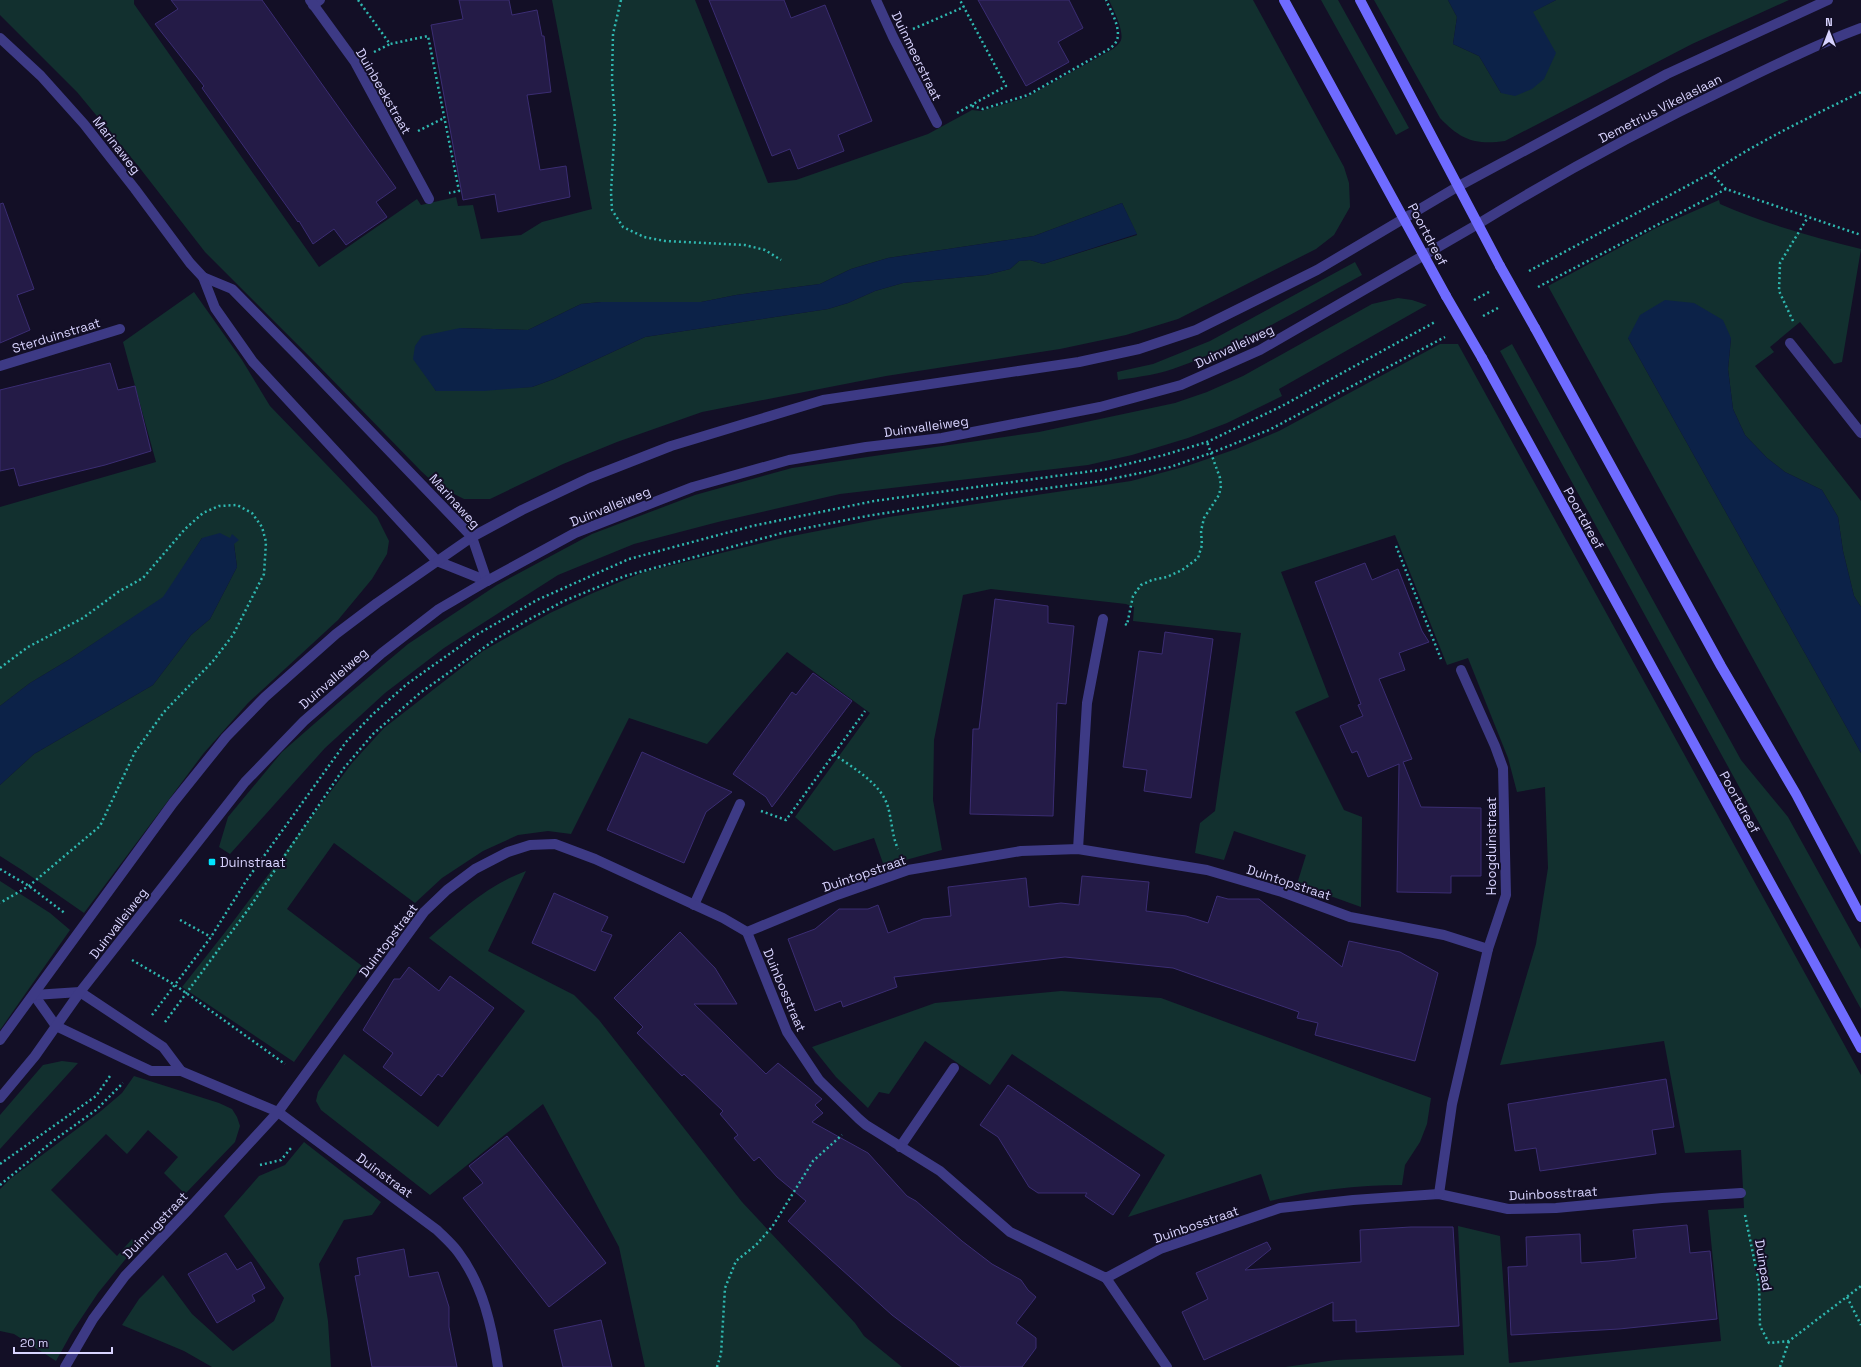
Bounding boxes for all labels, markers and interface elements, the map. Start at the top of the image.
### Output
street label: Duinmeerstraat [888,9,945,104]
north arrow [1809,12,1849,52]
text: N [1825,15,1833,29]
street label: Duinbeekstraat [352,45,415,137]
street label: Demetrius Vikelaslaan [1596,70,1725,147]
street label: Marinaweg [89,113,144,178]
street label: Poortdreef [1404,200,1451,269]
street label: Sterduinstraat [10,314,102,357]
street label: Duinvalleiweg [1192,321,1276,372]
street label: Duinvalleiweg [883,412,970,441]
street label: Marinaweg [425,470,484,532]
street label: Duinvalleiweg [567,483,653,530]
street label: Poortdreef [1560,484,1608,552]
street label: Duinvalleiweg [296,644,371,713]
street label: Poortdreef [1716,768,1764,836]
street label: Hoogduinstraat [1483,797,1500,895]
street label: Duintopstraat [820,851,908,896]
place label: Duinstraat [220,854,286,871]
marker: Duinstraat [207,857,217,867]
street label: Duintopstraat [1245,861,1333,904]
street label: Duinvalleiweg [85,884,151,962]
street label: Duintopstraat [355,900,422,980]
street label: Duinbosstraat [759,946,810,1034]
street label: Duinstraat [353,1149,416,1202]
street label: Duinbosstraat [1508,1183,1598,1204]
street label: Duinrugstraat [119,1188,192,1262]
street label: Duinbosstraat [1151,1202,1241,1247]
street label: Duinpad [1751,1238,1776,1292]
scale bar [14,1329,112,1355]
text: 20 m [20,1335,48,1351]

